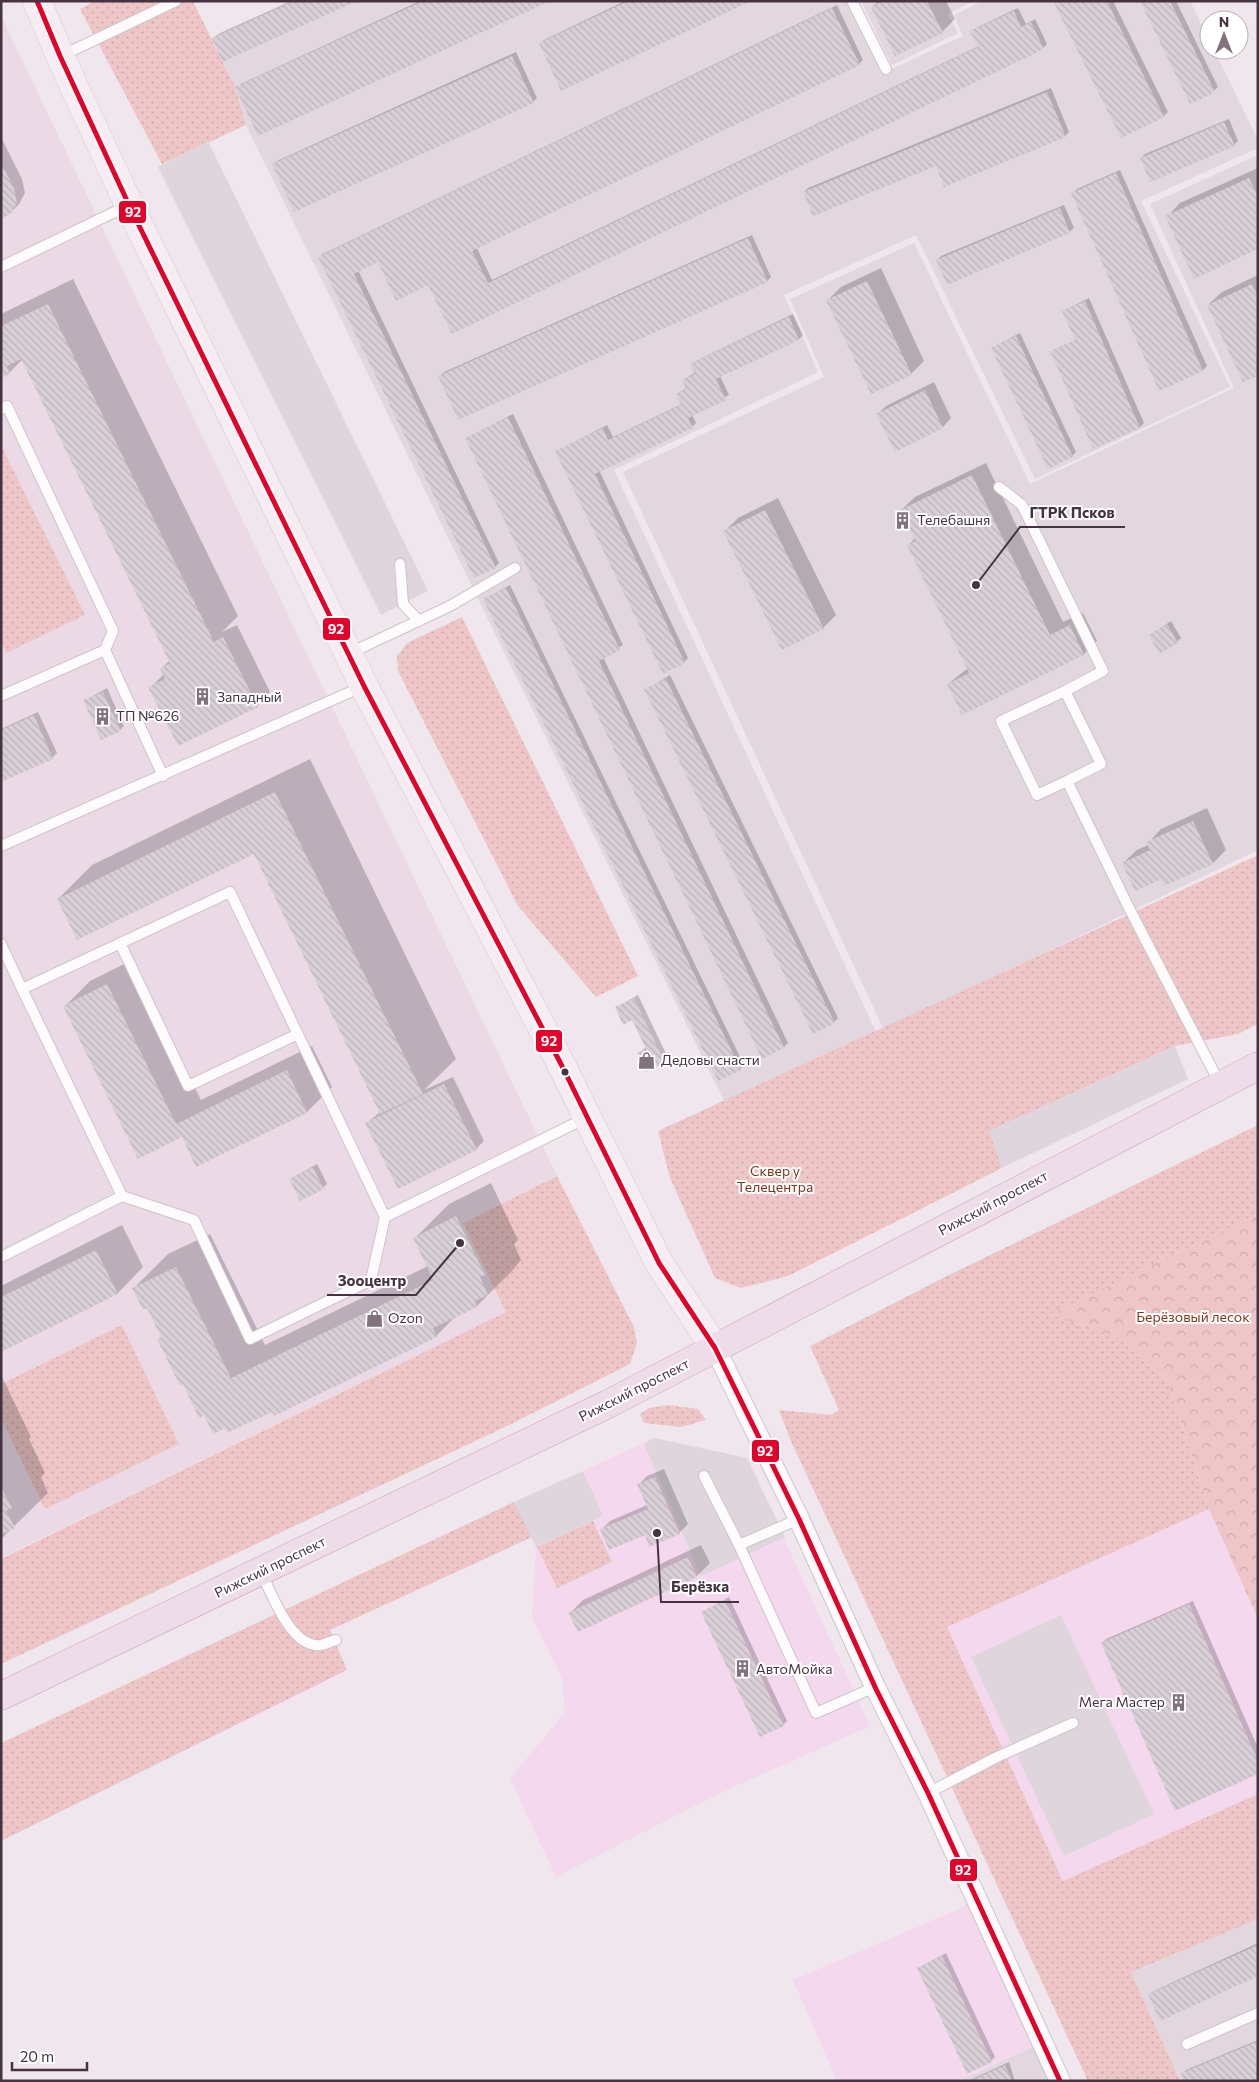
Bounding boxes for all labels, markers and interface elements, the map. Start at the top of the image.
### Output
north arrow [1199,10,1249,60]
text: N [1219,13,1229,30]
line badge: 92 [118,200,147,224]
text: 92 [125,203,141,220]
callout: ГТРК Псков [1020,497,1125,527]
text: ГТРК Псков [1029,503,1115,521]
building icon: Телебашня [893,510,913,530]
place label: Телебашня [917,511,990,528]
line badge: 92 [322,617,351,641]
text: 92 [328,620,344,637]
building icon: Западный [193,687,213,707]
place label: Западный [217,688,282,705]
building icon: ТП №626 [92,706,112,726]
place label: ТП №626 [116,707,179,724]
line badge: 92 [535,1029,563,1053]
text: 92 [541,1032,557,1049]
shop icon: Дедовы снасти [637,1050,657,1070]
place label: Дедовы снасти [661,1051,760,1068]
unlabelled marker [560,1067,570,1077]
park label: Сквер у Телецентра [737,1162,813,1195]
street label: Рижский проспект [935,1166,1051,1239]
callout: Зооцентр [327,1265,416,1295]
text: Зооцентр [338,1271,406,1289]
shop icon: Ozon [364,1308,384,1328]
park label: Берёзовый лесок [1136,1308,1250,1325]
place label: Ozon [388,1309,423,1326]
street label: Рижский проспект [576,1354,692,1425]
line badge: 92 [751,1439,780,1463]
text: 92 [757,1442,773,1459]
street label: Рижский проспект [211,1532,329,1601]
callout: Берёзка [661,1572,739,1602]
text: Берёзка [671,1577,729,1595]
building icon: АвтоМойка [732,1659,752,1679]
place label: АвтоМойка [756,1660,832,1677]
building icon: Мега Мастер [1169,1692,1189,1712]
place label: Мега Мастер [1079,1693,1165,1710]
line badge: 92 [949,1858,978,1882]
text: 92 [955,1861,971,1878]
scale bar [12,2040,88,2072]
text: 20 m [20,2047,54,2065]

